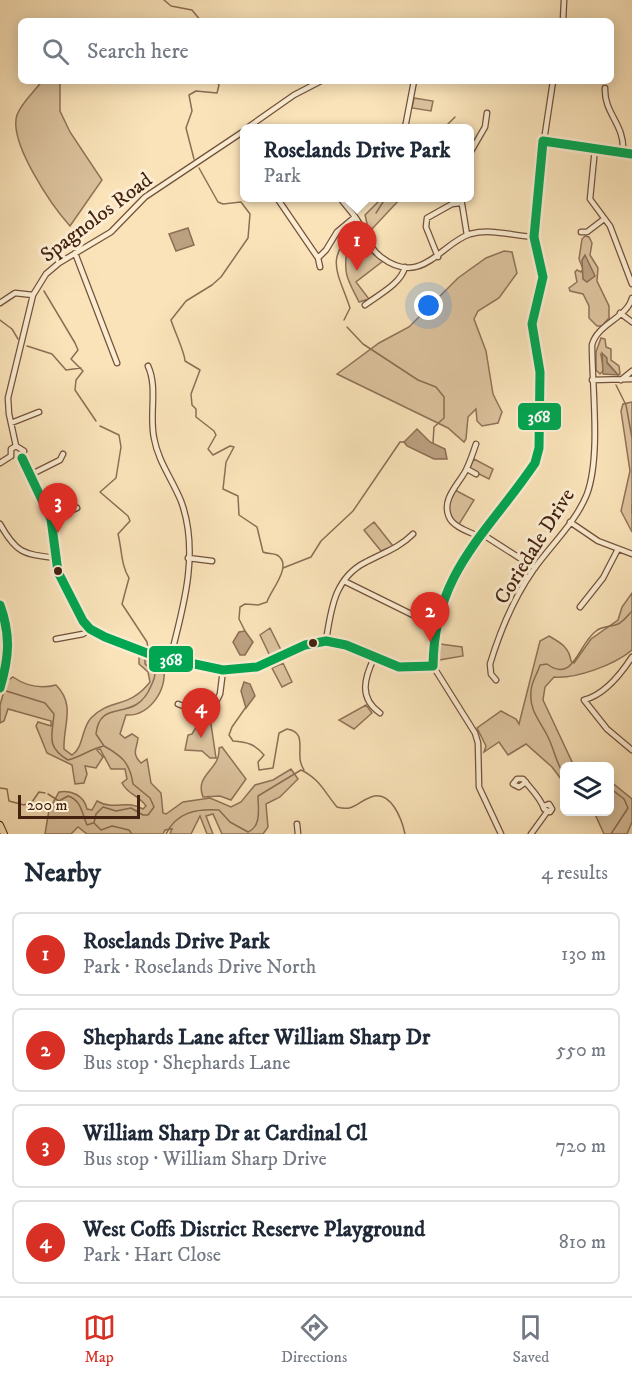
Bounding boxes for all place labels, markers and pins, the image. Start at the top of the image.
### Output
pin: 1 [338,222,376,271]
pin: 3 [38,484,78,533]
unlabelled marker [52,565,64,577]
pin: 2 [410,592,450,642]
unlabelled marker [307,637,319,649]
pin: 4 [182,688,220,738]

